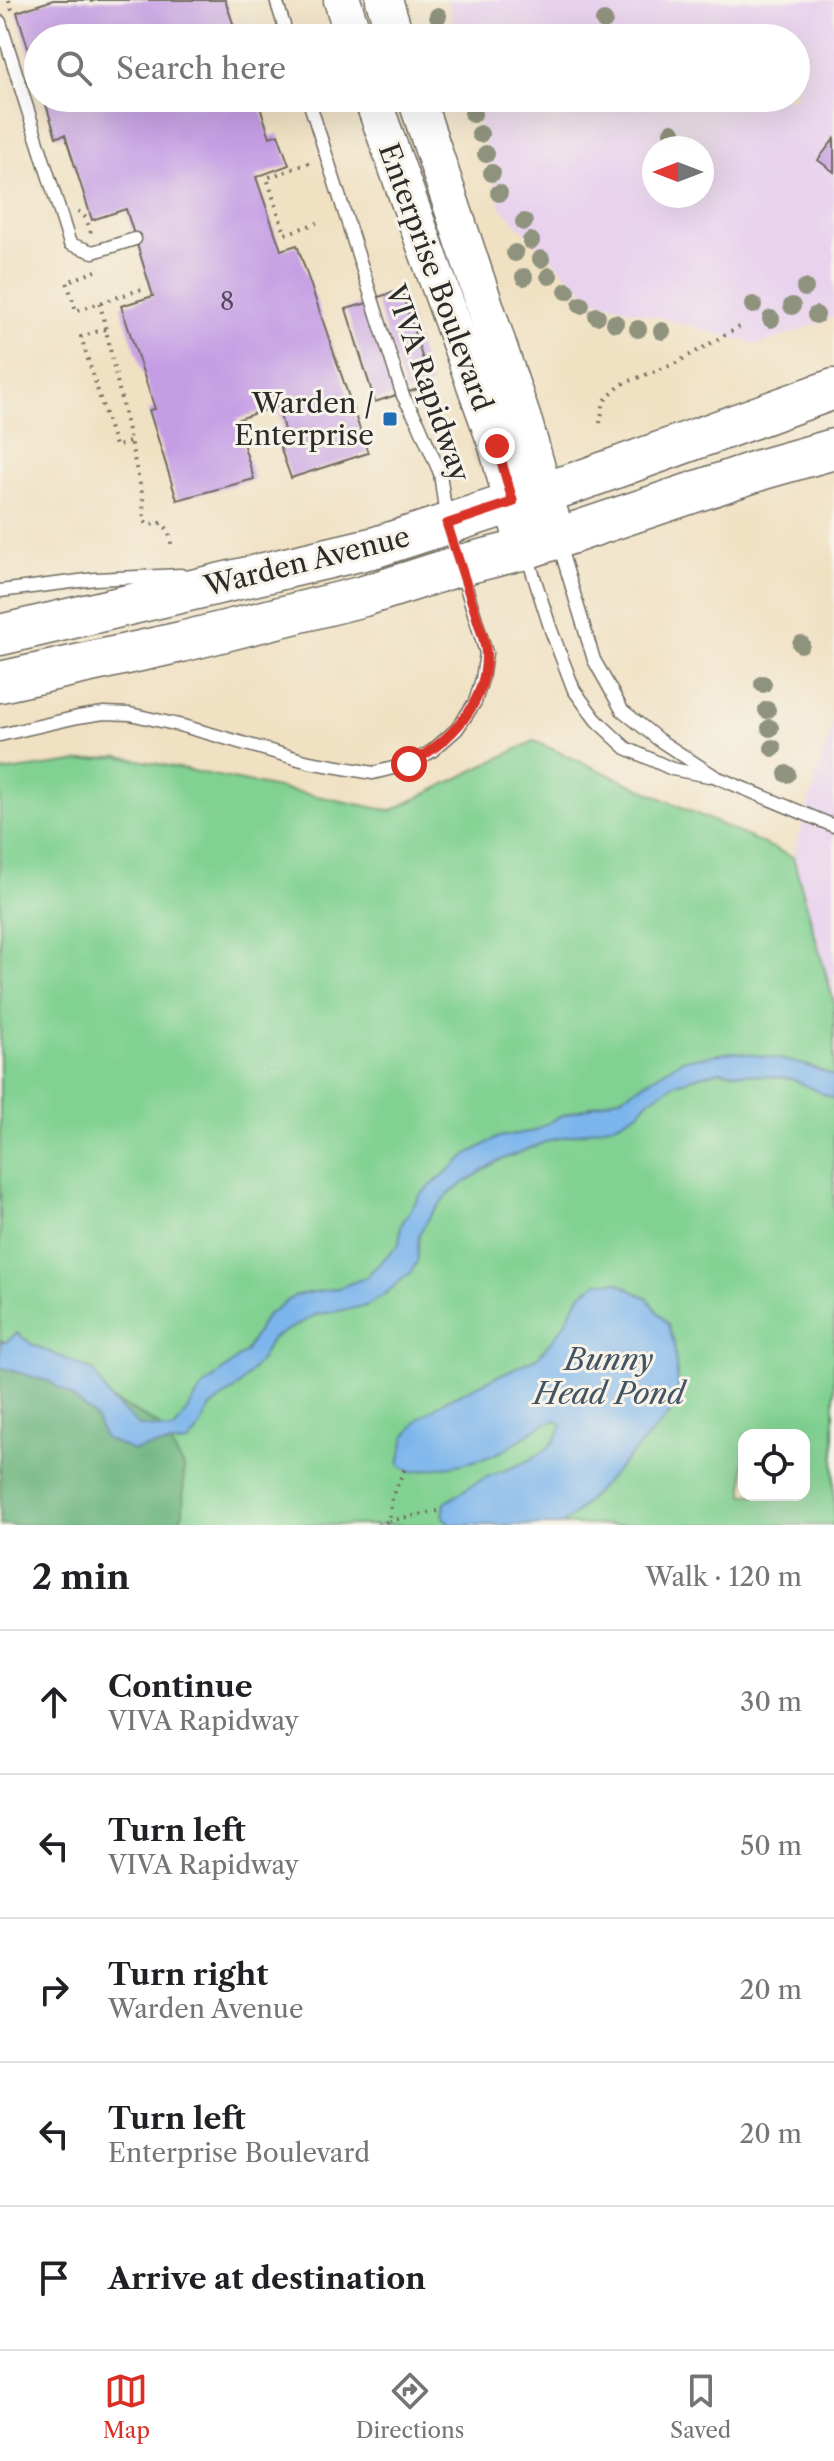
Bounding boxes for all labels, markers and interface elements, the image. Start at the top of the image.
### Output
search box [24,24,810,112]
icon: search [52,46,96,90]
text: Search here [116,50,286,87]
north arrow [642,136,714,208]
street label: Enterprise Boulevard [372,139,500,415]
street label: VIVA Rapidway [378,279,478,486]
house number: 8 [220,287,234,316]
place label: Warden / Enterprise [234,386,374,452]
marker: Warden / Enterprise [381,410,399,428]
route end [479,428,515,464]
street label: Warden Avenue [200,519,413,603]
route start [391,746,427,782]
water label: Bunny Head Pond [531,1341,688,1412]
map controls [738,1429,810,1501]
button: locate [738,1429,810,1501]
text: 2 min [32,1556,130,1598]
text: Walk · 120 m [645,1561,802,1593]
text: Continue [108,1668,253,1705]
icon: ahead [32,1680,76,1724]
text: 30 m [740,1686,802,1718]
text: VIVA Rapidway [108,1705,299,1737]
text: Turn left [108,1812,245,1849]
icon: left [32,1824,76,1868]
text: 50 m [740,1830,802,1862]
text: VIVA Rapidway [108,1849,299,1881]
text: Turn right [108,1956,268,1993]
icon: right [32,1968,76,2012]
text: 20 m [739,1974,802,2006]
text: Warden Avenue [108,1993,303,2025]
text: Turn left [108,2100,245,2137]
icon: left [32,2112,76,2156]
text: 20 m [739,2118,802,2150]
text: Enterprise Boulevard [108,2137,370,2169]
icon: arrive [32,2256,76,2300]
text: Arrive at destination [108,2260,426,2297]
tab: Map [103,2369,150,2444]
tab: Directions [356,2369,464,2444]
tab: Saved [670,2369,731,2444]

